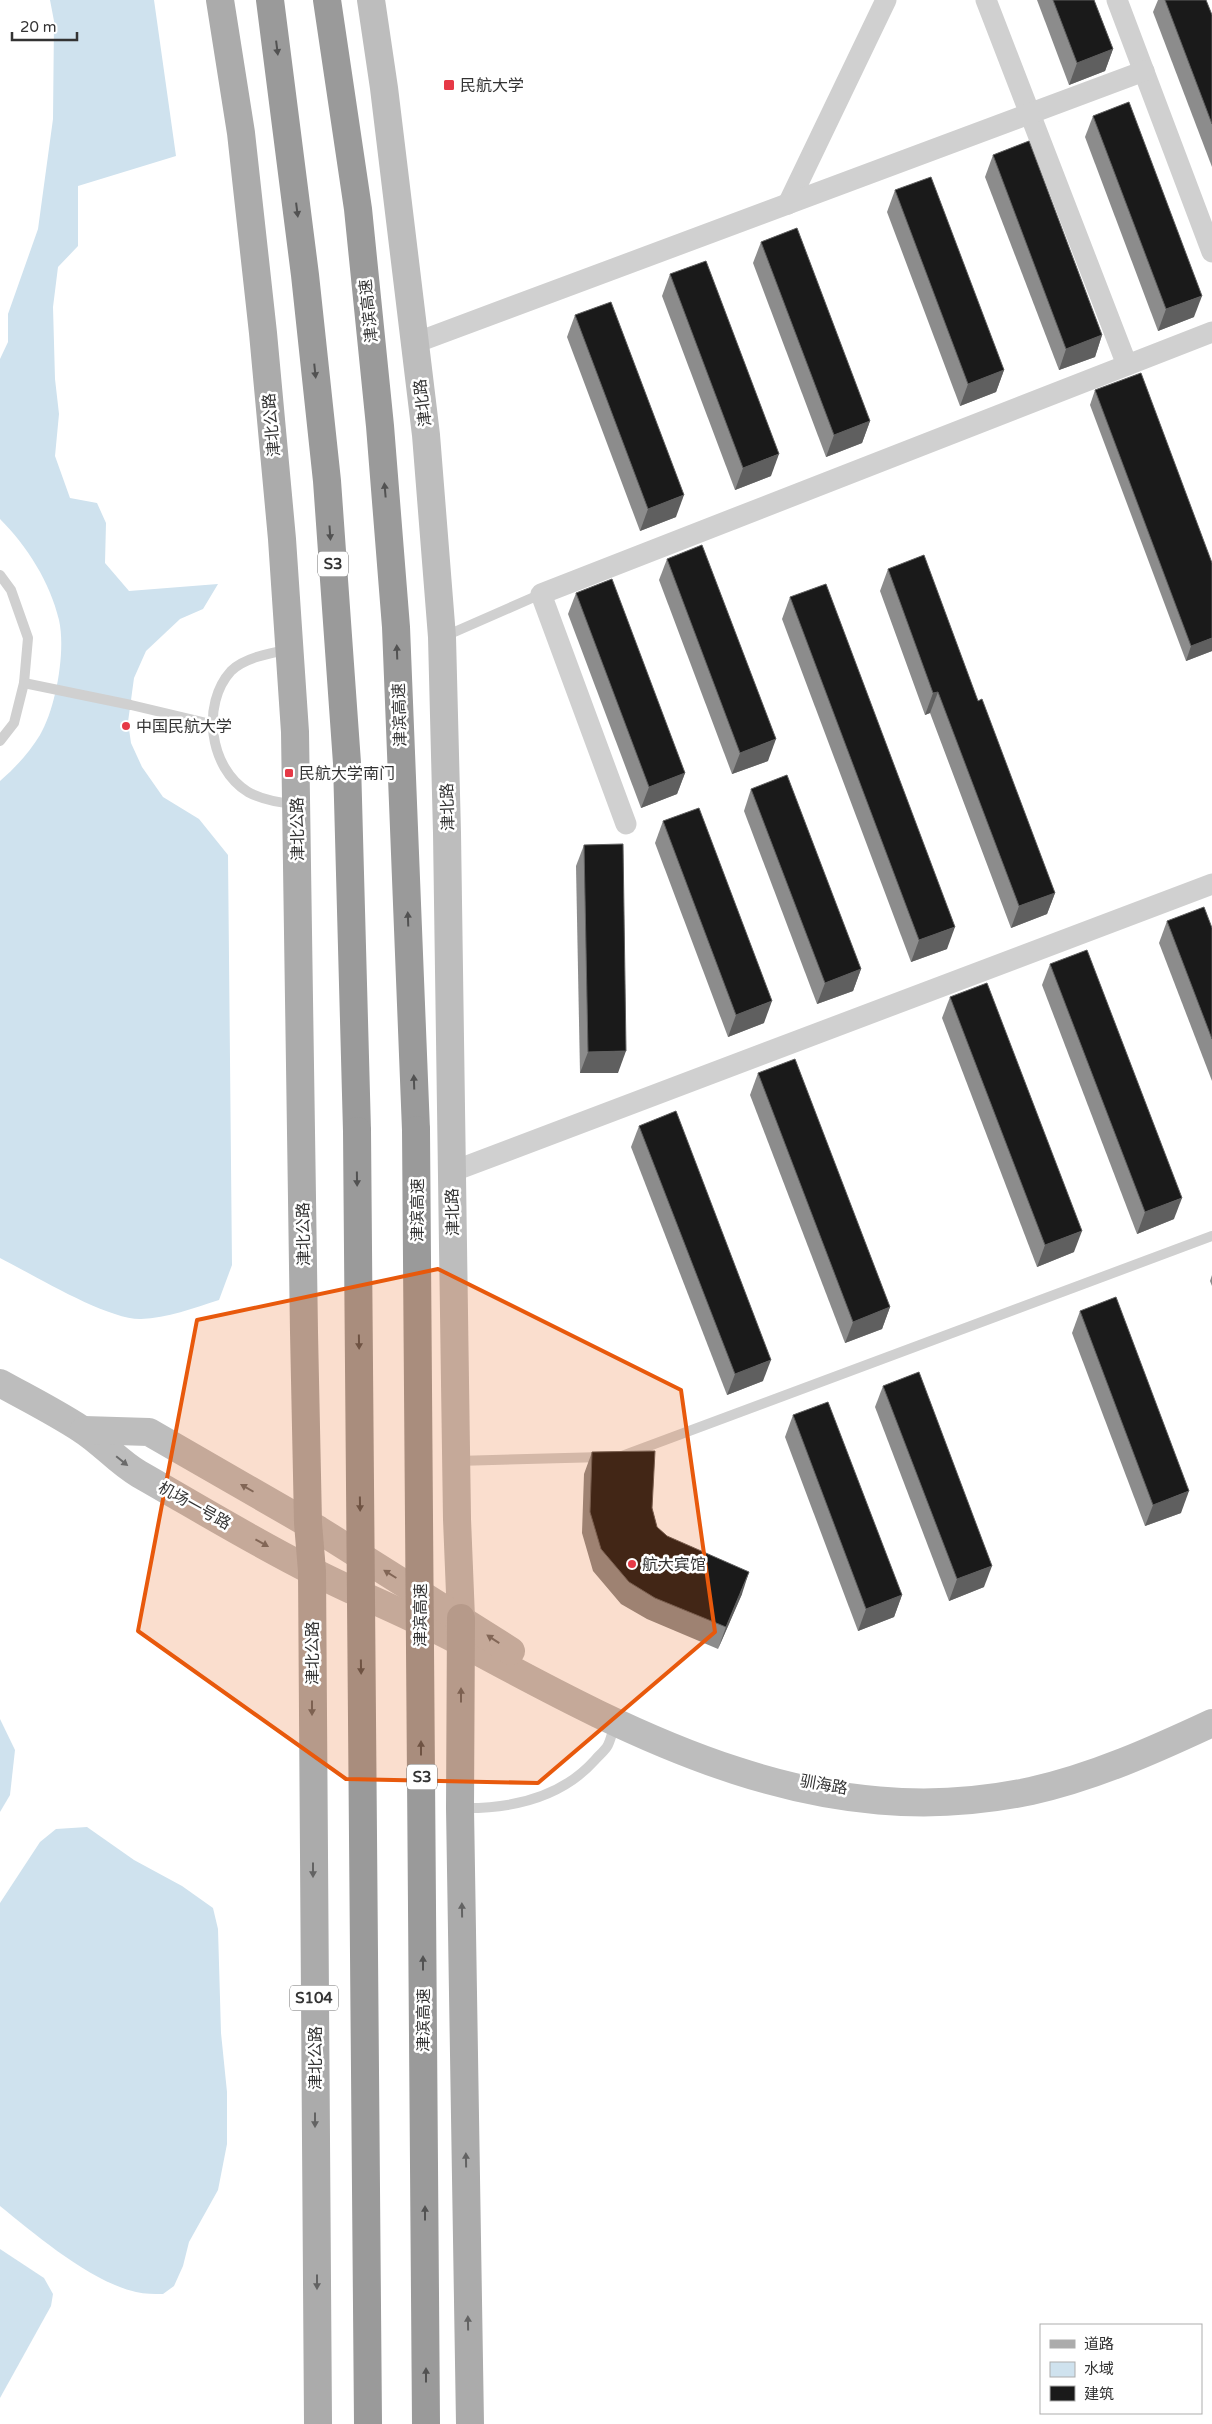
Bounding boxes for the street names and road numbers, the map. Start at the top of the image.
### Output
street label: 津滨高速 [356,278,382,344]
street label: 津北路 [410,378,436,428]
street label: 津北公路 [259,392,285,458]
road number: S3 [318,552,348,576]
street label: 津滨高速 [389,683,411,747]
street label: 津北路 [437,783,459,831]
street label: 津北公路 [287,797,309,861]
street label: 津滨高速 [408,1178,428,1242]
street label: 津北路 [443,1188,463,1236]
street label: 津北公路 [293,1202,315,1266]
street label: 机场一号路 [155,1478,234,1534]
street label: 津滨高速 [411,1583,431,1647]
street label: 津北公路 [303,1621,323,1685]
road number: S3 [407,1764,437,1790]
street label: 驯海路 [798,1771,849,1799]
road number: S104 [290,1986,338,2010]
street label: 津滨高速 [414,1988,434,2052]
street label: 津北公路 [306,2026,326,2090]

